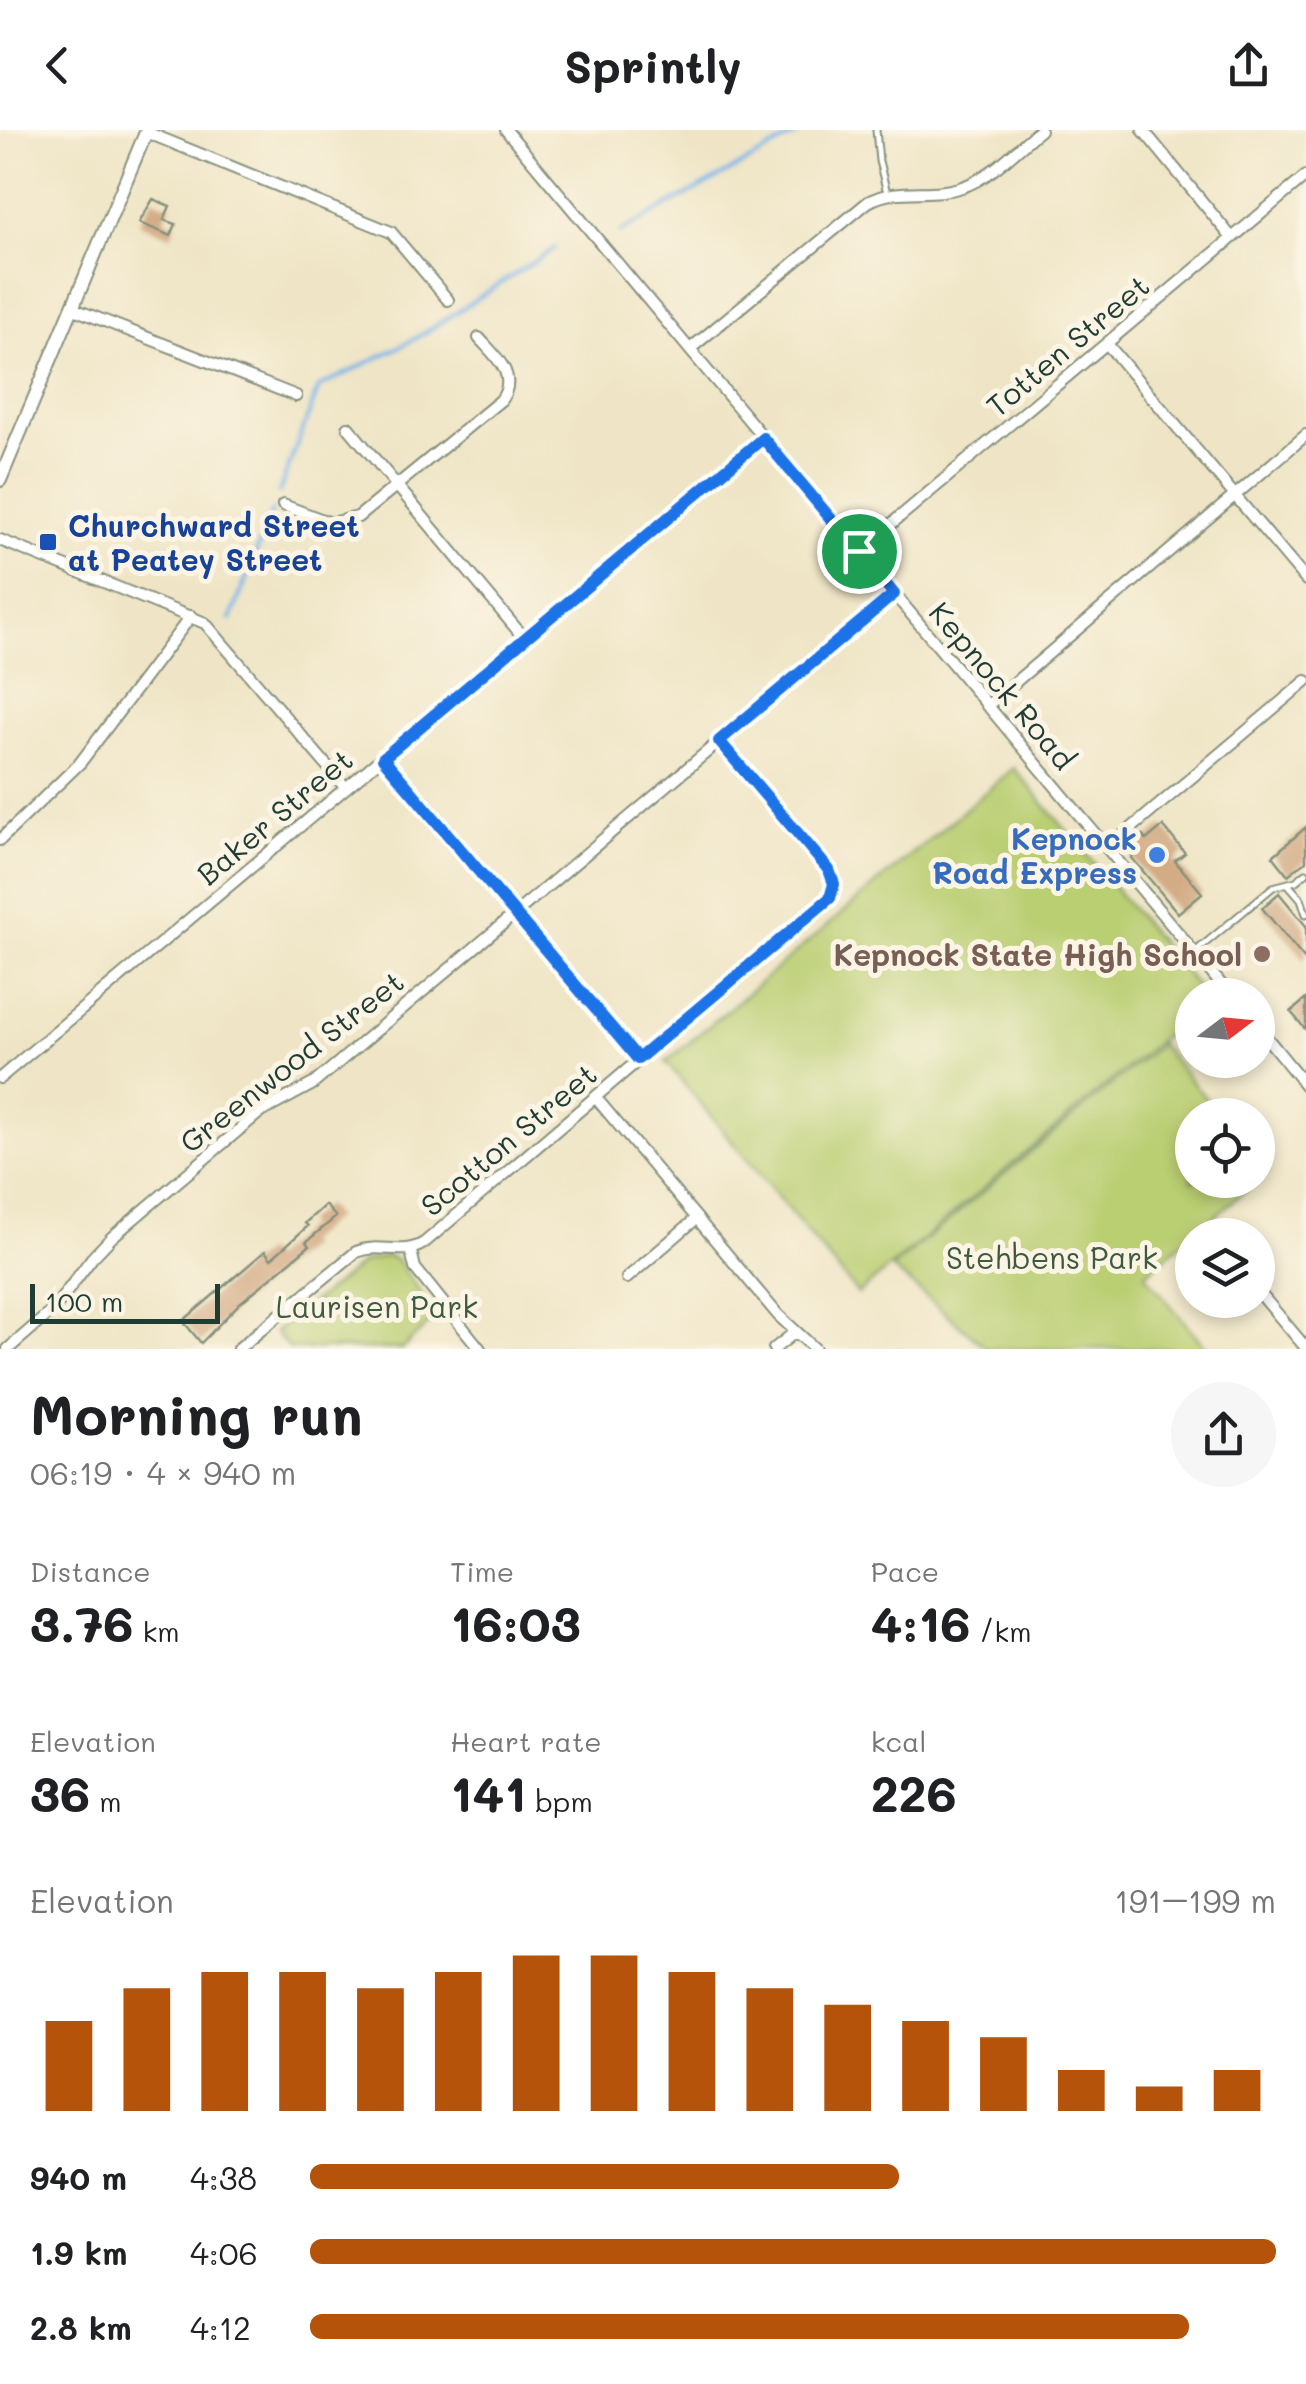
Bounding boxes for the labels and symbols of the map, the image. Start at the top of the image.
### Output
street label: Totten Street [977,265,1157,425]
place label: Churchward Street at Peatey Street [68,505,360,579]
pin [817,509,902,594]
marker: Churchward Street at Peatey Street [37,531,59,553]
street label: Kepnock Road [921,593,1085,777]
street label: Baker Street [188,739,360,893]
place label: Kepnock Road Express [932,818,1137,892]
marker: Kepnock Road Express [1146,844,1168,866]
place label: Kepnock State High School [834,934,1242,974]
marker: Kepnock State High School [1251,943,1273,965]
street label: Greenwood Street [171,961,411,1161]
north arrow [1175,978,1275,1078]
street label: Scotton Street [412,1054,604,1224]
park label: Stehbens Park [946,1237,1158,1277]
scale bar [30,1279,220,1324]
park label: Laurisen Park [276,1286,478,1326]

